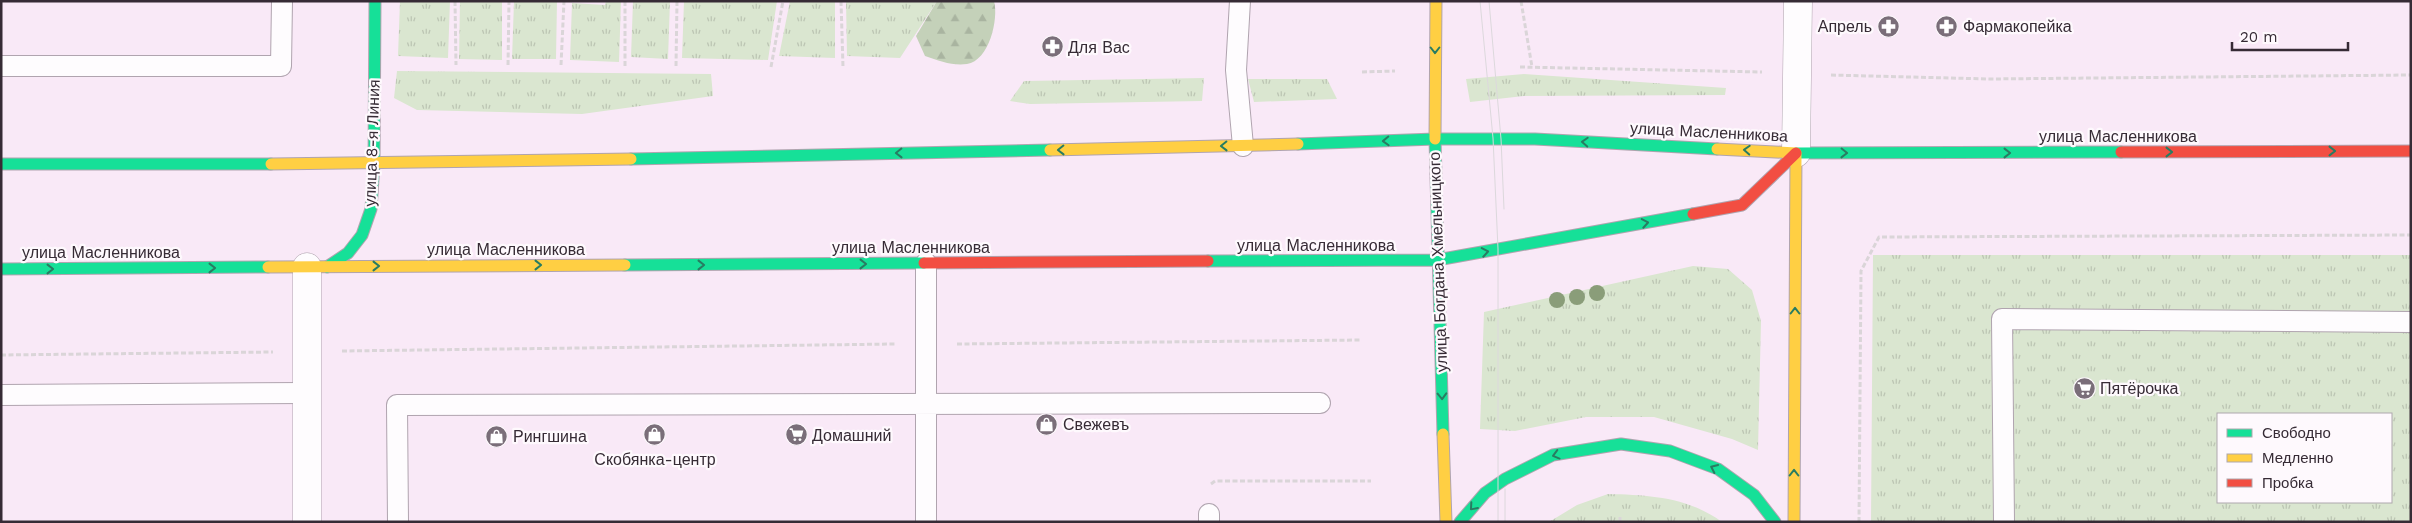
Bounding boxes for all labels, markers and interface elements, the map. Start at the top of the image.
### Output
pharmacy icon: Апрель [1876,14,1900,38]
pharmacy icon: Фармакопейка [1935,14,1959,38]
place label: Апрель [1818,17,1872,36]
place label: Фармакопейка [1963,17,2072,36]
scale bar [2232,20,2348,52]
text: 20 m [2240,28,2278,46]
pharmacy icon: Для Вас [1040,35,1064,59]
place label: Для Вас [1068,38,1130,57]
one-way arrow [1430,46,1440,54]
street label: улица 8-я Линия [360,79,384,207]
street label: улица Масленникова [1630,118,1788,146]
street label: улица Масленникова [2039,127,2197,146]
one-way arrow [1382,135,1390,146]
one-way arrow [1580,136,1588,147]
one-way arrow [1219,141,1227,152]
one-way arrow [1057,145,1064,155]
one-way arrow [1743,145,1751,156]
one-way arrow [2328,146,2336,156]
one-way arrow [2166,147,2174,157]
one-way arrow [894,148,902,158]
one-way arrow [1841,148,1849,158]
one-way arrow [2004,148,2011,158]
street label: улица Богдана Хмельницкого [1425,151,1451,373]
one-way arrow [1641,218,1650,228]
street label: улица Масленникова [1237,236,1395,255]
street label: улица Масленникова [832,238,990,257]
street label: улица Масленникова [427,240,585,259]
street label: улица Масленникова [22,243,180,262]
one-way arrow [1481,247,1490,257]
one-way arrow [860,259,867,269]
one-way arrow [534,260,542,270]
one-way arrow [697,260,705,270]
one-way arrow [372,261,380,271]
one-way arrow [209,263,217,273]
one-way arrow [46,264,54,274]
one-way arrow [1790,306,1800,314]
supermarket icon: Пятёрочка [2072,376,2096,400]
place label: Пятёрочка [2100,379,2179,398]
one-way arrow [1436,392,1447,400]
shop icon: Свежевъ [1035,412,1059,436]
legend [2217,413,2392,503]
place label: Свежевъ [1063,415,1129,434]
shop icon: Скобянка-центр [643,423,667,447]
supermarket icon: Домашний [784,423,808,447]
shop icon: Рингшина [485,424,509,448]
text: Свободно [2262,424,2331,442]
place label: Домашний [812,426,891,445]
place label: Рингшина [513,427,587,446]
one-way arrow [1552,449,1561,460]
text: Медленно [2262,449,2333,467]
place label: Скобянка-центр [594,450,716,469]
one-way arrow [1710,464,1719,474]
one-way arrow [1789,469,1799,476]
text: Пробка [2262,474,2314,492]
one-way arrow [1469,502,1478,511]

